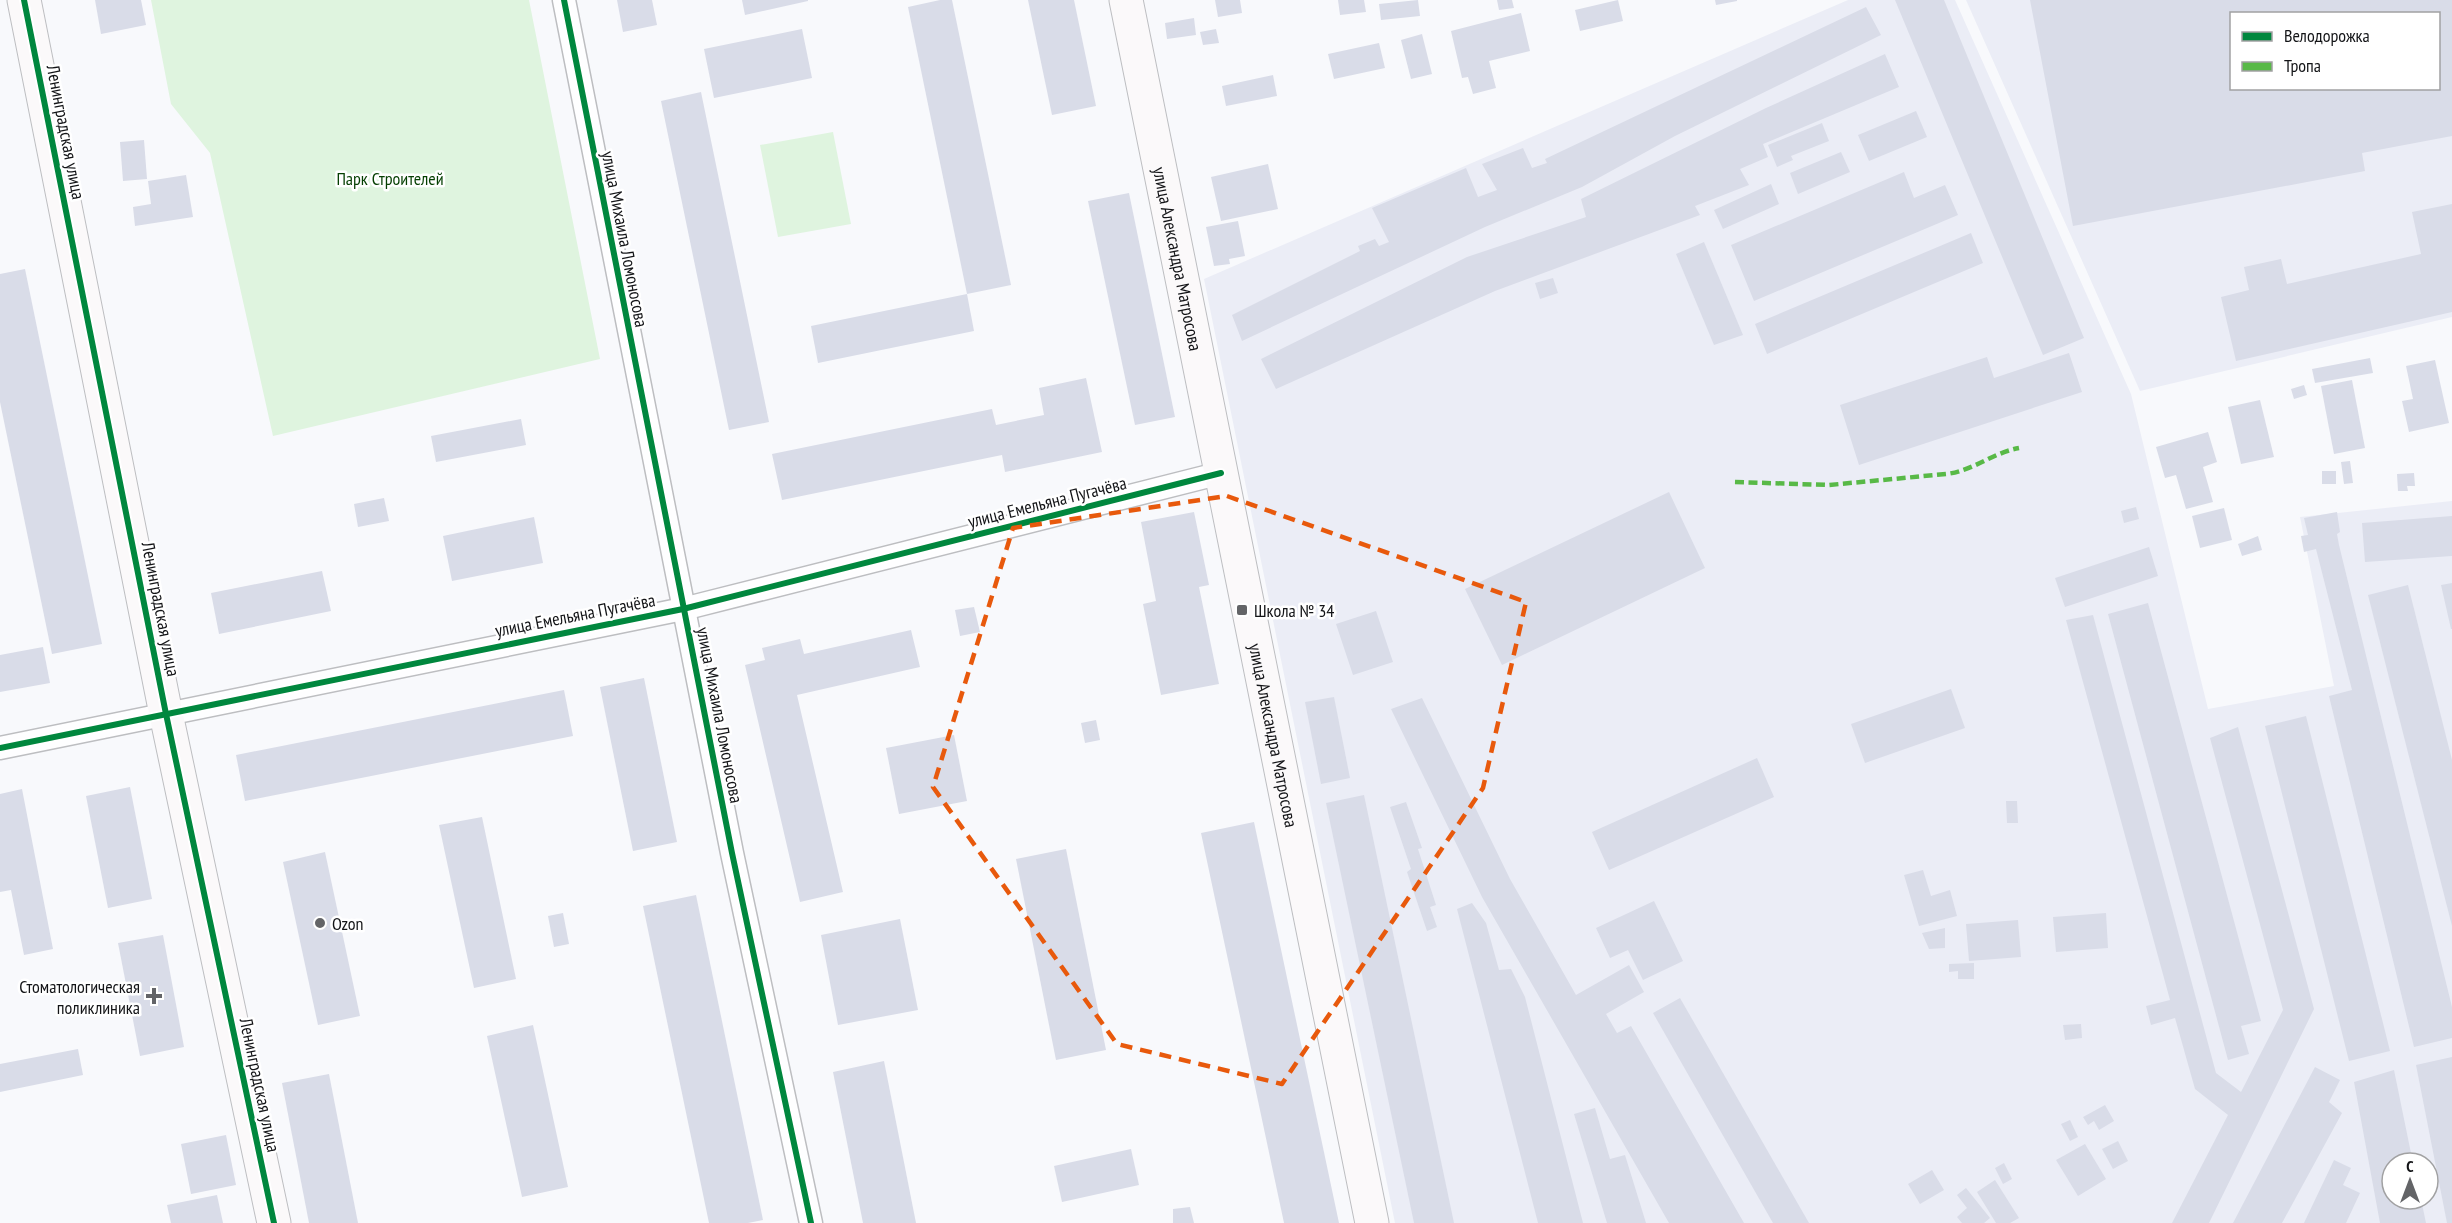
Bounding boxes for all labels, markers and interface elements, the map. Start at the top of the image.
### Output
legend [2230,12,2440,90]
text: Велодорожка [2284,24,2370,47]
text: Тропа [2284,54,2321,77]
street label: Ленинградская улица [42,62,90,201]
street label: улица Михаила Ломоносова [597,149,653,329]
street label: улица Александра Матросова [1148,165,1208,353]
park label: Парк Строителей [336,167,444,190]
street label: улица Емельяна Пугачёва [965,471,1129,533]
street label: Ленинградская улица [137,539,185,678]
street label: улица Емельяна Пугачёва [493,588,657,642]
place label: Школа № 34 [1254,599,1334,622]
marker: Школа № 34 [1235,603,1249,617]
street label: улица Михаила Ломоносова [692,625,748,805]
street label: улица Александра Матросова [1244,641,1304,829]
place label: Ozon [332,912,364,935]
marker: Ozon [313,916,327,930]
place label: Стоматологическая поликлиника [19,975,140,1019]
marker: Стоматологическая поликлиника [145,987,163,1005]
street label: Ленинградская улица [234,1015,285,1154]
north arrow [2380,1151,2440,1211]
text: С [2406,1156,2414,1176]

